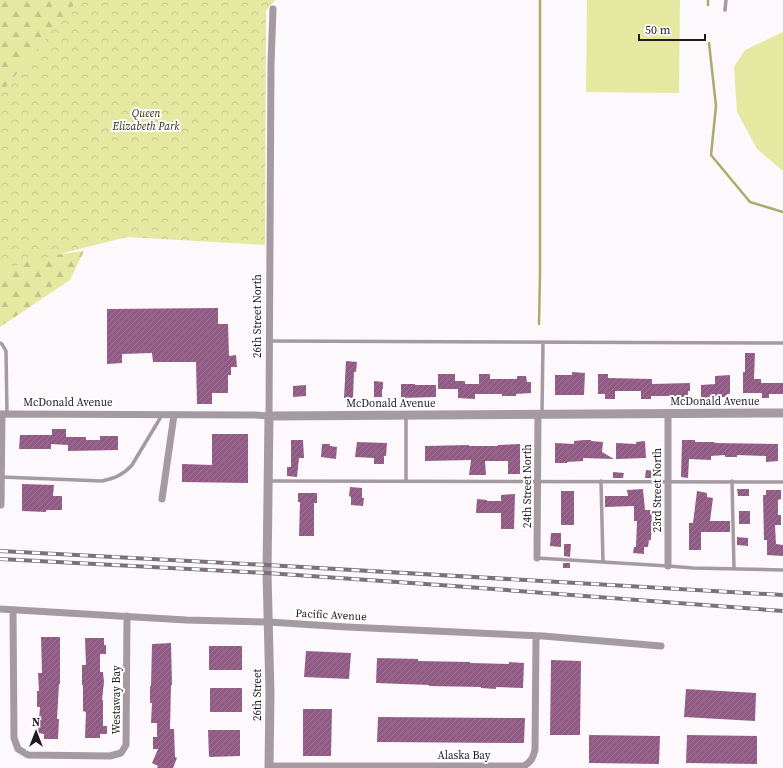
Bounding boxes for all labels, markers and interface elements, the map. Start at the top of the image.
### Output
scale bar [639,16,705,42]
text: 50 m [645,22,671,38]
park label: Queen Elizabeth Park [112,106,180,134]
street label: 26th Street North [250,274,265,358]
street label: McDonald Avenue [670,394,760,409]
street label: McDonald Avenue [23,395,113,410]
street label: McDonald Avenue [346,396,436,411]
street label: 24th Street North [520,444,535,528]
street label: 23rd Street North [650,447,665,532]
street label: Pacific Avenue [295,606,367,624]
street label: Westaway Bay [109,665,124,735]
street label: 26th Street [250,668,265,721]
north arrow [16,712,56,752]
text: N [32,715,40,730]
street label: Alaska Bay [438,748,491,763]

